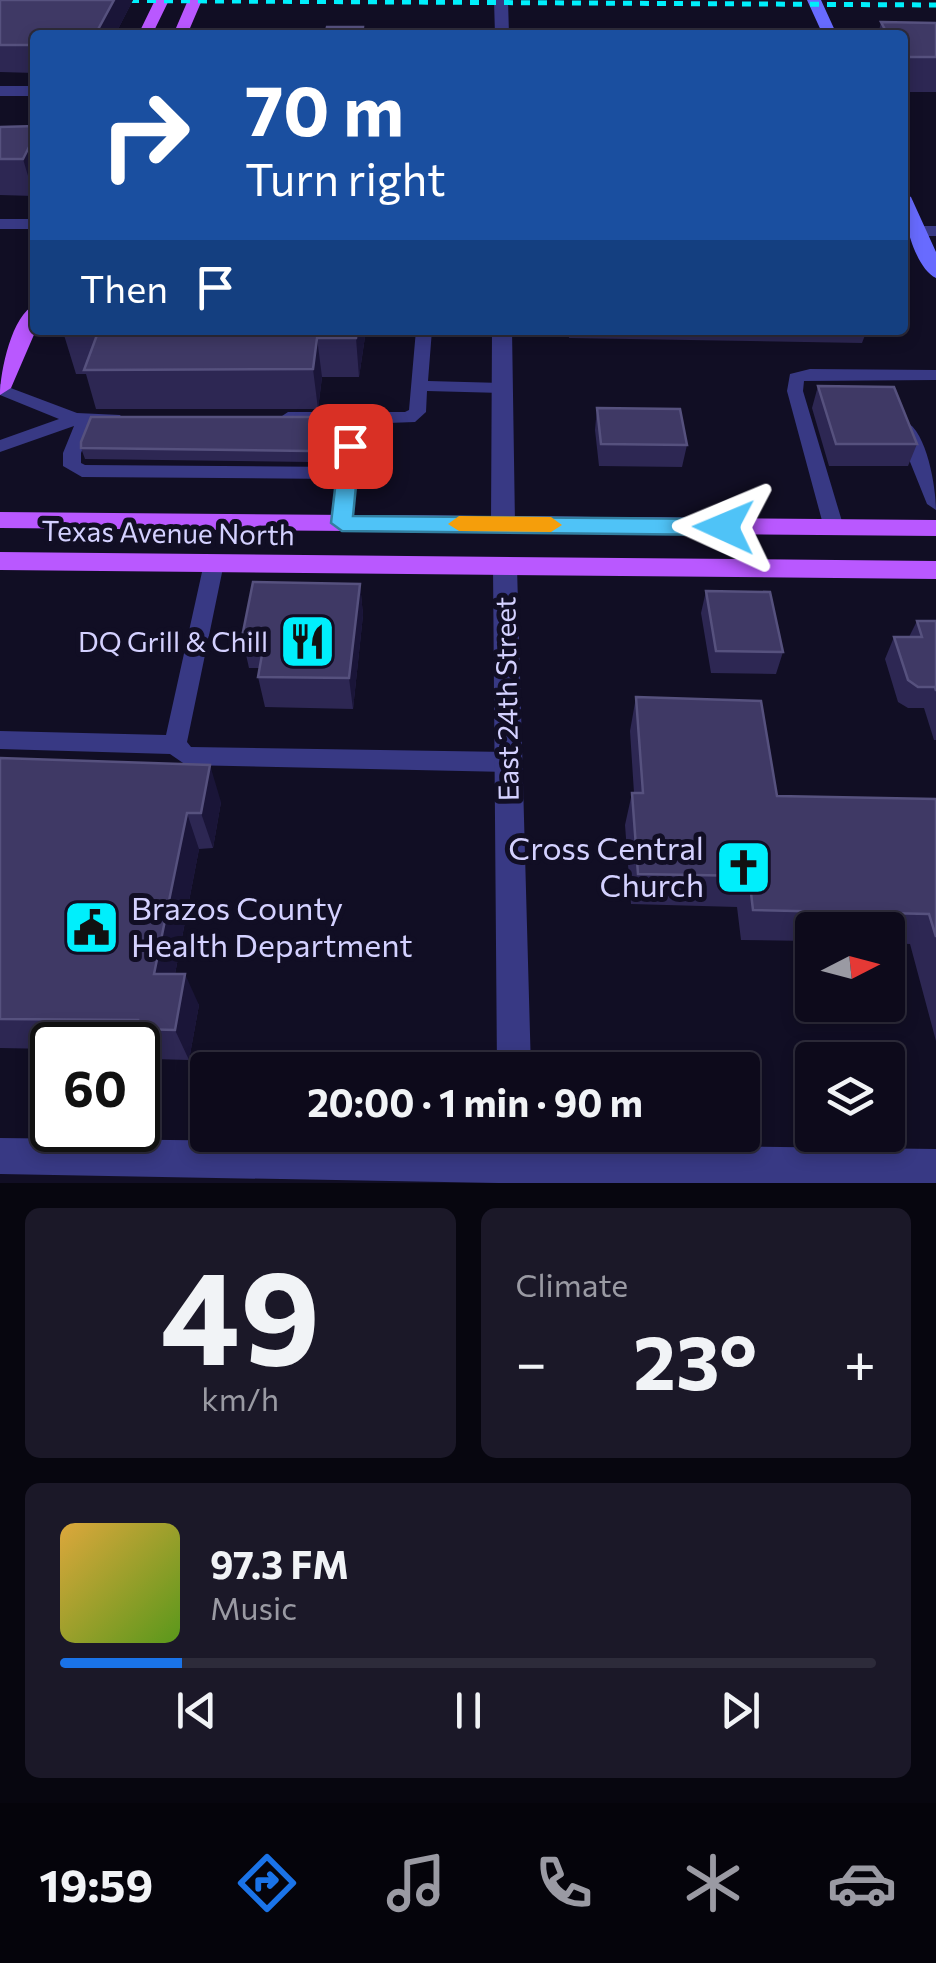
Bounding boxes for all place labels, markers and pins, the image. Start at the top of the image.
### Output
pin [308,404,393,489]
restaurant icon: DQ Grill & Chill [277,612,337,672]
place label: DQ Grill & Chill [78,624,268,658]
place label: Cross Central Church [508,827,704,904]
church icon: Cross Central Church [713,837,773,897]
place label: Brazos County Health Department [131,887,413,964]
public building icon: Brazos County Health Department [62,897,122,957]

